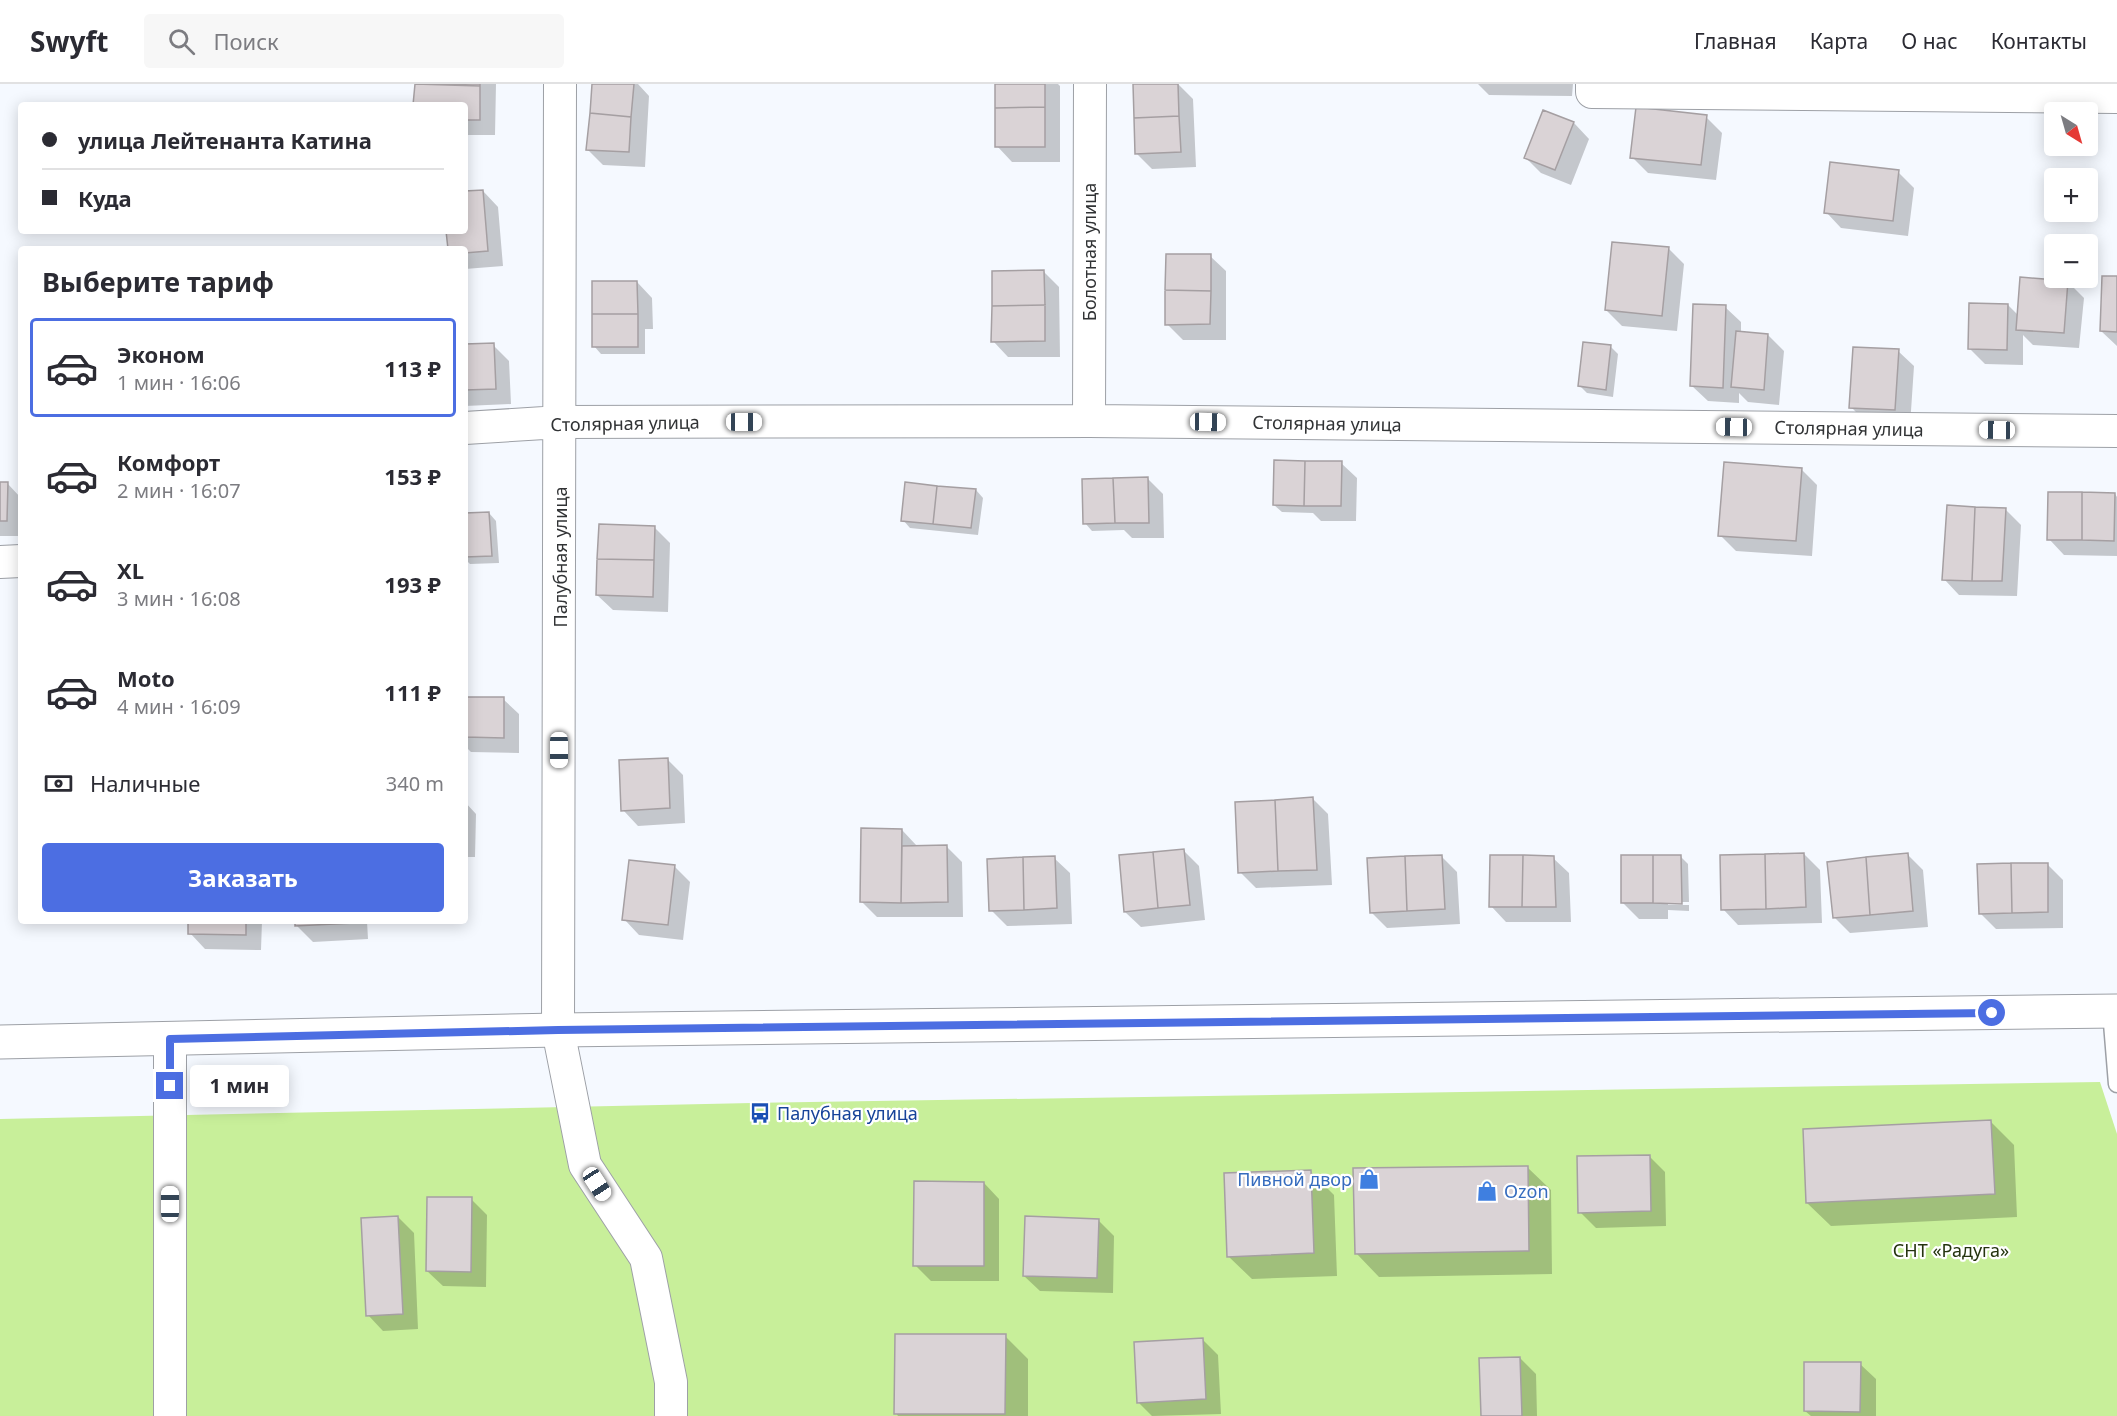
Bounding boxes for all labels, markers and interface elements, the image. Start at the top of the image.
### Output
search box [144,14,564,68]
text: Swyft [30,22,108,60]
icon: search [165,25,198,58]
text: Поиск [213,26,279,56]
text: Главная [1694,27,1777,55]
text: Карта [1810,27,1868,55]
text: О нас [1901,27,1958,55]
text: Контакты [1991,27,2087,55]
north arrow [2044,102,2098,156]
map controls [2044,102,2098,288]
text: улица Лейтенанта Катина [78,125,372,155]
button: + [2044,168,2098,222]
text: Куда [78,183,132,213]
street label: Болотная улица [1077,183,1101,321]
button: − [2044,234,2098,288]
text: Выберите тариф [42,263,274,300]
text: Эконом [117,339,205,369]
icon: car [45,341,99,395]
text: 113 ₽ [384,353,441,383]
text: 1 мин · 16:06 [117,369,241,396]
street label: Столярная улица [550,410,700,436]
street label: Столярная улица [1252,410,1402,436]
car [726,413,762,431]
car [1190,413,1226,431]
street label: Столярная улица [1774,415,1924,441]
car [1716,418,1752,436]
car [1979,421,2015,439]
text: Комфорт [117,447,220,477]
icon: car [45,449,99,503]
text: 153 ₽ [384,461,441,491]
text: 2 мин · 16:07 [117,477,241,504]
street label: Палубная улица [548,487,572,627]
text: XL [117,555,144,585]
icon: car [45,557,99,611]
text: 193 ₽ [384,569,441,599]
text: 3 мин · 16:08 [117,585,241,612]
text: Moto [117,663,175,693]
icon: car [45,665,99,719]
text: 111 ₽ [384,677,441,707]
text: 4 мин · 16:09 [117,693,241,720]
car [550,732,568,768]
icon: cash [42,767,75,800]
text: Наличные [90,768,200,798]
text: 340 m [386,770,444,797]
button: Заказать [42,843,444,912]
route start [1978,999,2005,1026]
callout: 1 мин [191,1065,290,1107]
route end [156,1072,183,1099]
text: 1 мин [210,1072,269,1099]
bus stop icon: Палубная улица [748,1101,772,1125]
place label: Палубная улица [777,1101,918,1125]
car [580,1164,614,1204]
place label: Пивной двор [1237,1167,1352,1191]
shop icon: Пивной двор [1357,1167,1381,1191]
shop icon: Ozon [1475,1179,1499,1203]
place label: Ozon [1504,1179,1549,1203]
car [161,1186,179,1222]
park label: СНТ «Радуга» [1893,1238,2009,1262]

